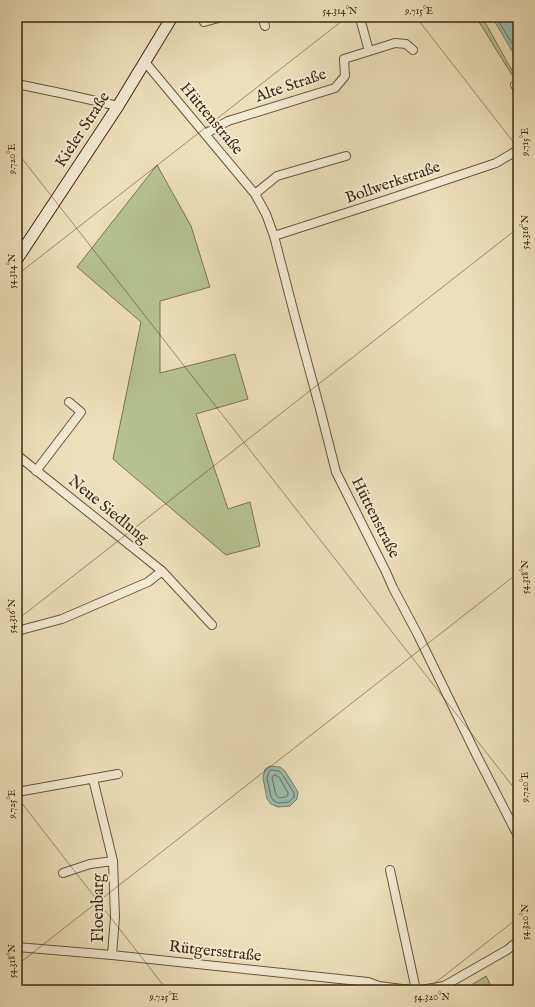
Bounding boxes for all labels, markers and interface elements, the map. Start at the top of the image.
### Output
text: 54.314°N [322,5,358,18]
text: 9.715°E [404,5,433,18]
street label: Alte Straße [252,65,329,108]
street label: Hüttenstraße [175,79,247,159]
street label: Kieler Straße [51,88,115,172]
text: 9.715°E [519,128,532,157]
text: 9.720°E [6,144,19,175]
street label: Bollwerkstraße [343,157,443,209]
text: 54.316°N [519,214,532,249]
text: 54.314°N [6,253,19,289]
street label: Neue Siedlung [64,471,153,549]
street label: Hüttenstraße [346,474,404,562]
text: 54.318°N [519,560,532,594]
text: 54.316°N [6,598,19,633]
text: 9.720°E [519,772,532,803]
text: 9.725°E [6,789,19,820]
street label: Floenbarg [89,873,109,942]
text: 54.320°N [519,904,532,940]
street label: Rütgersstraße [168,937,262,967]
text: 54.318°N [6,944,19,978]
text: 9.725°E [148,991,179,1004]
text: 54.320°N [414,991,450,1004]

